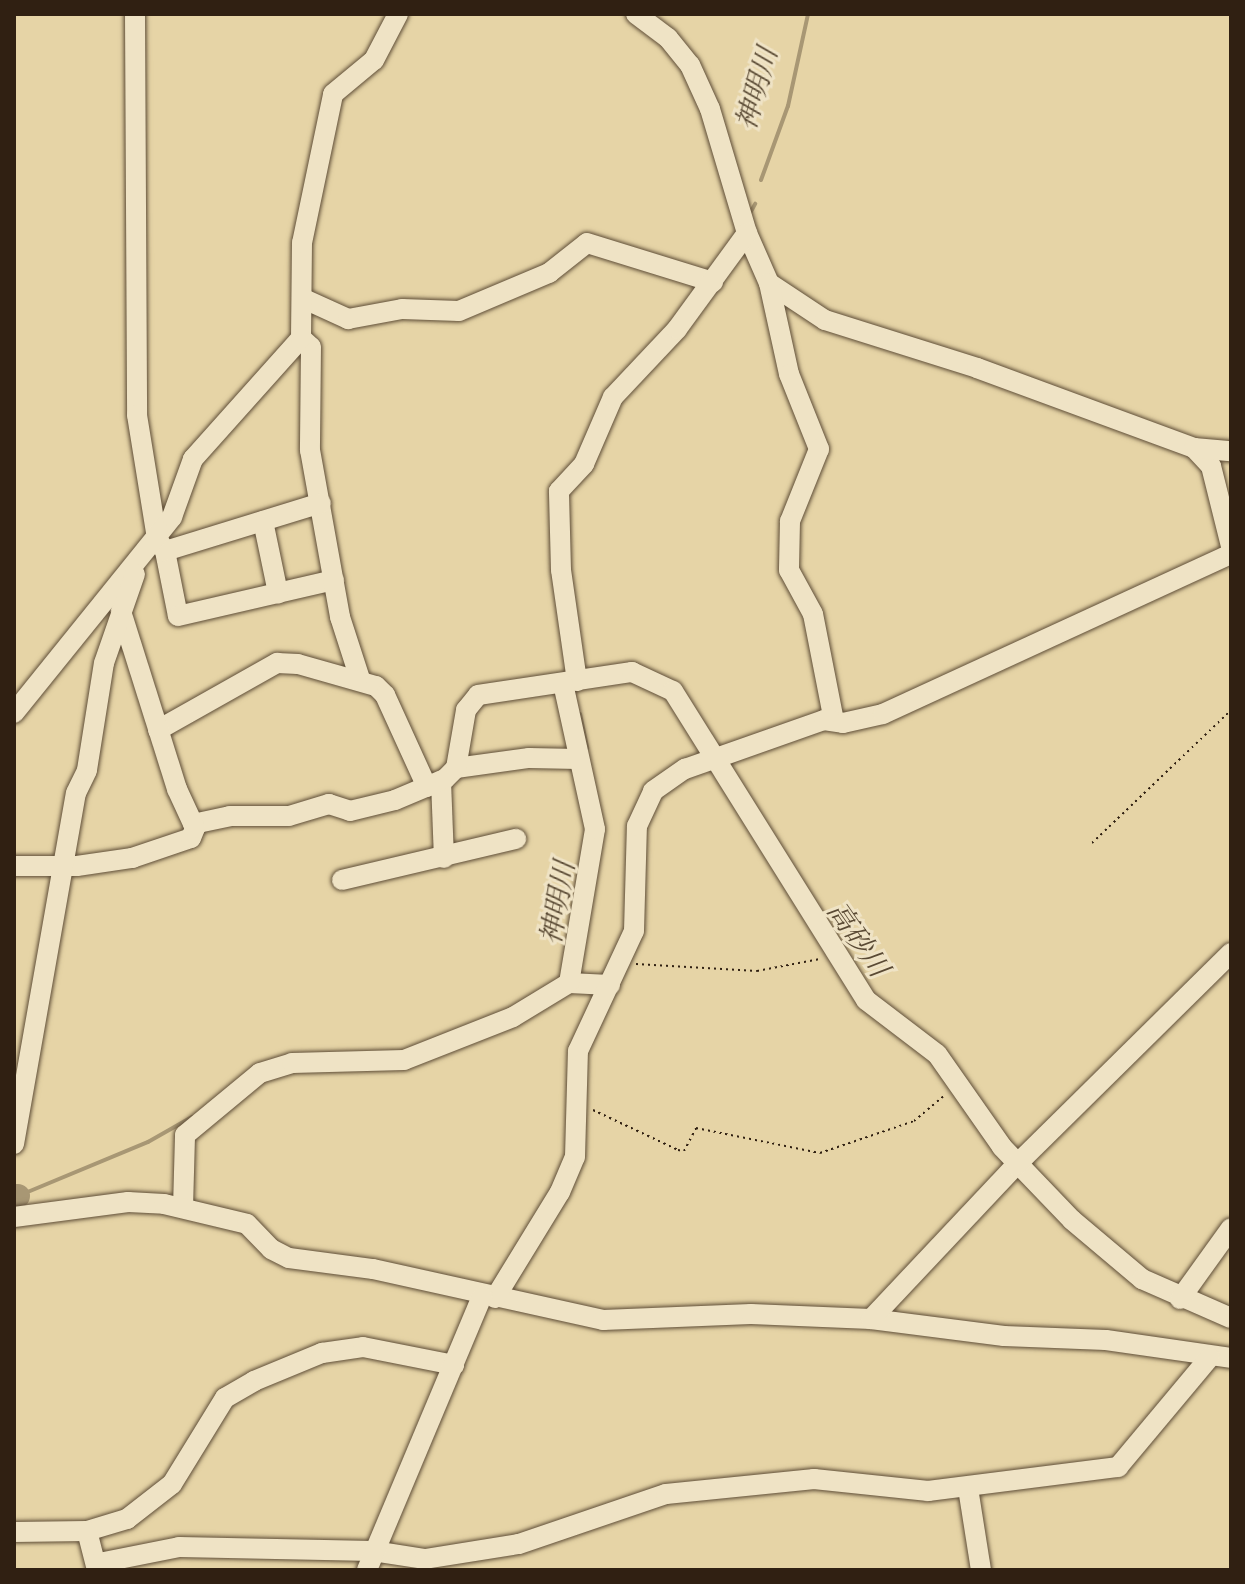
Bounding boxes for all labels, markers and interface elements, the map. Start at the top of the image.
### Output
water label: 神明川 [730,44,786,134]
water label: 神明川 [535,859,583,947]
water label: 高砂川 [819,896,895,984]

